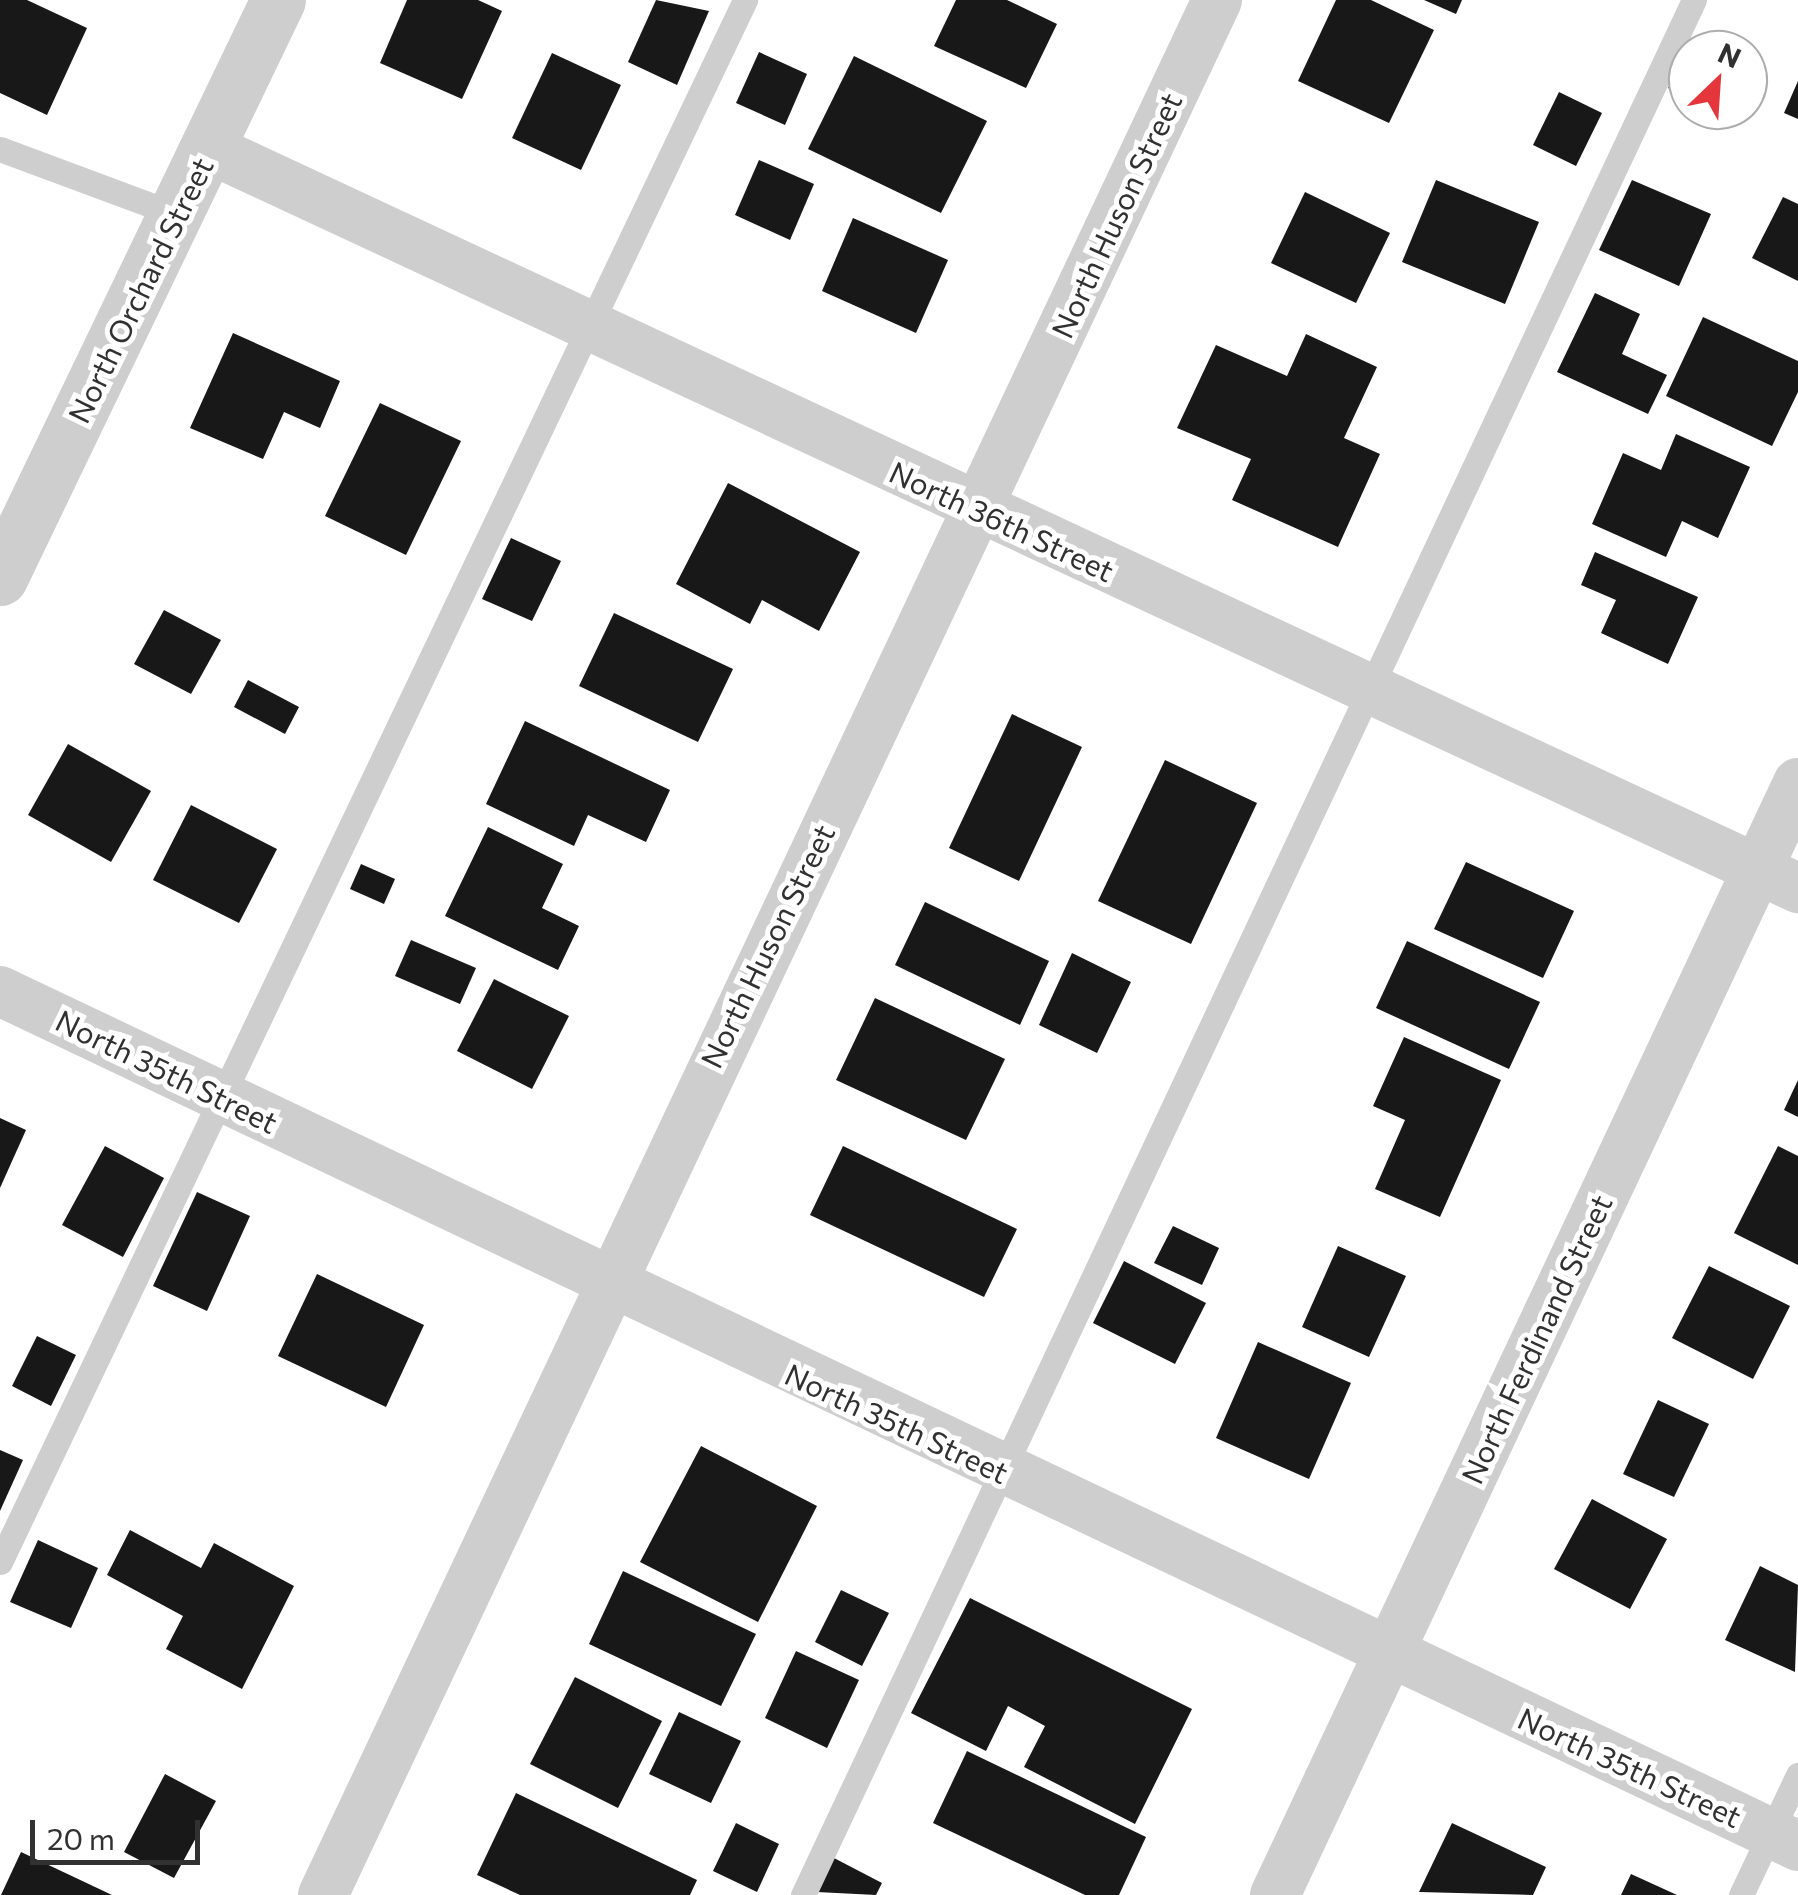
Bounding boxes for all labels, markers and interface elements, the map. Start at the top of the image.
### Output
north arrow [1668,30,1768,130]
text: N [1713,35,1747,74]
street label: North Huson Street [1043,87,1189,343]
street label: North Orchard Street [60,151,220,429]
street label: North 36th Street [884,453,1120,589]
street label: North Huson Street [692,818,842,1074]
street label: North 35th Street [50,1002,284,1140]
street label: North Ferdinand Street [1453,1189,1619,1489]
street label: North 35th Street [780,1356,1014,1490]
street label: North 35th Street [1513,1700,1747,1834]
scale bar [35,1800,205,1862]
text: 20 m [47,1819,115,1856]

